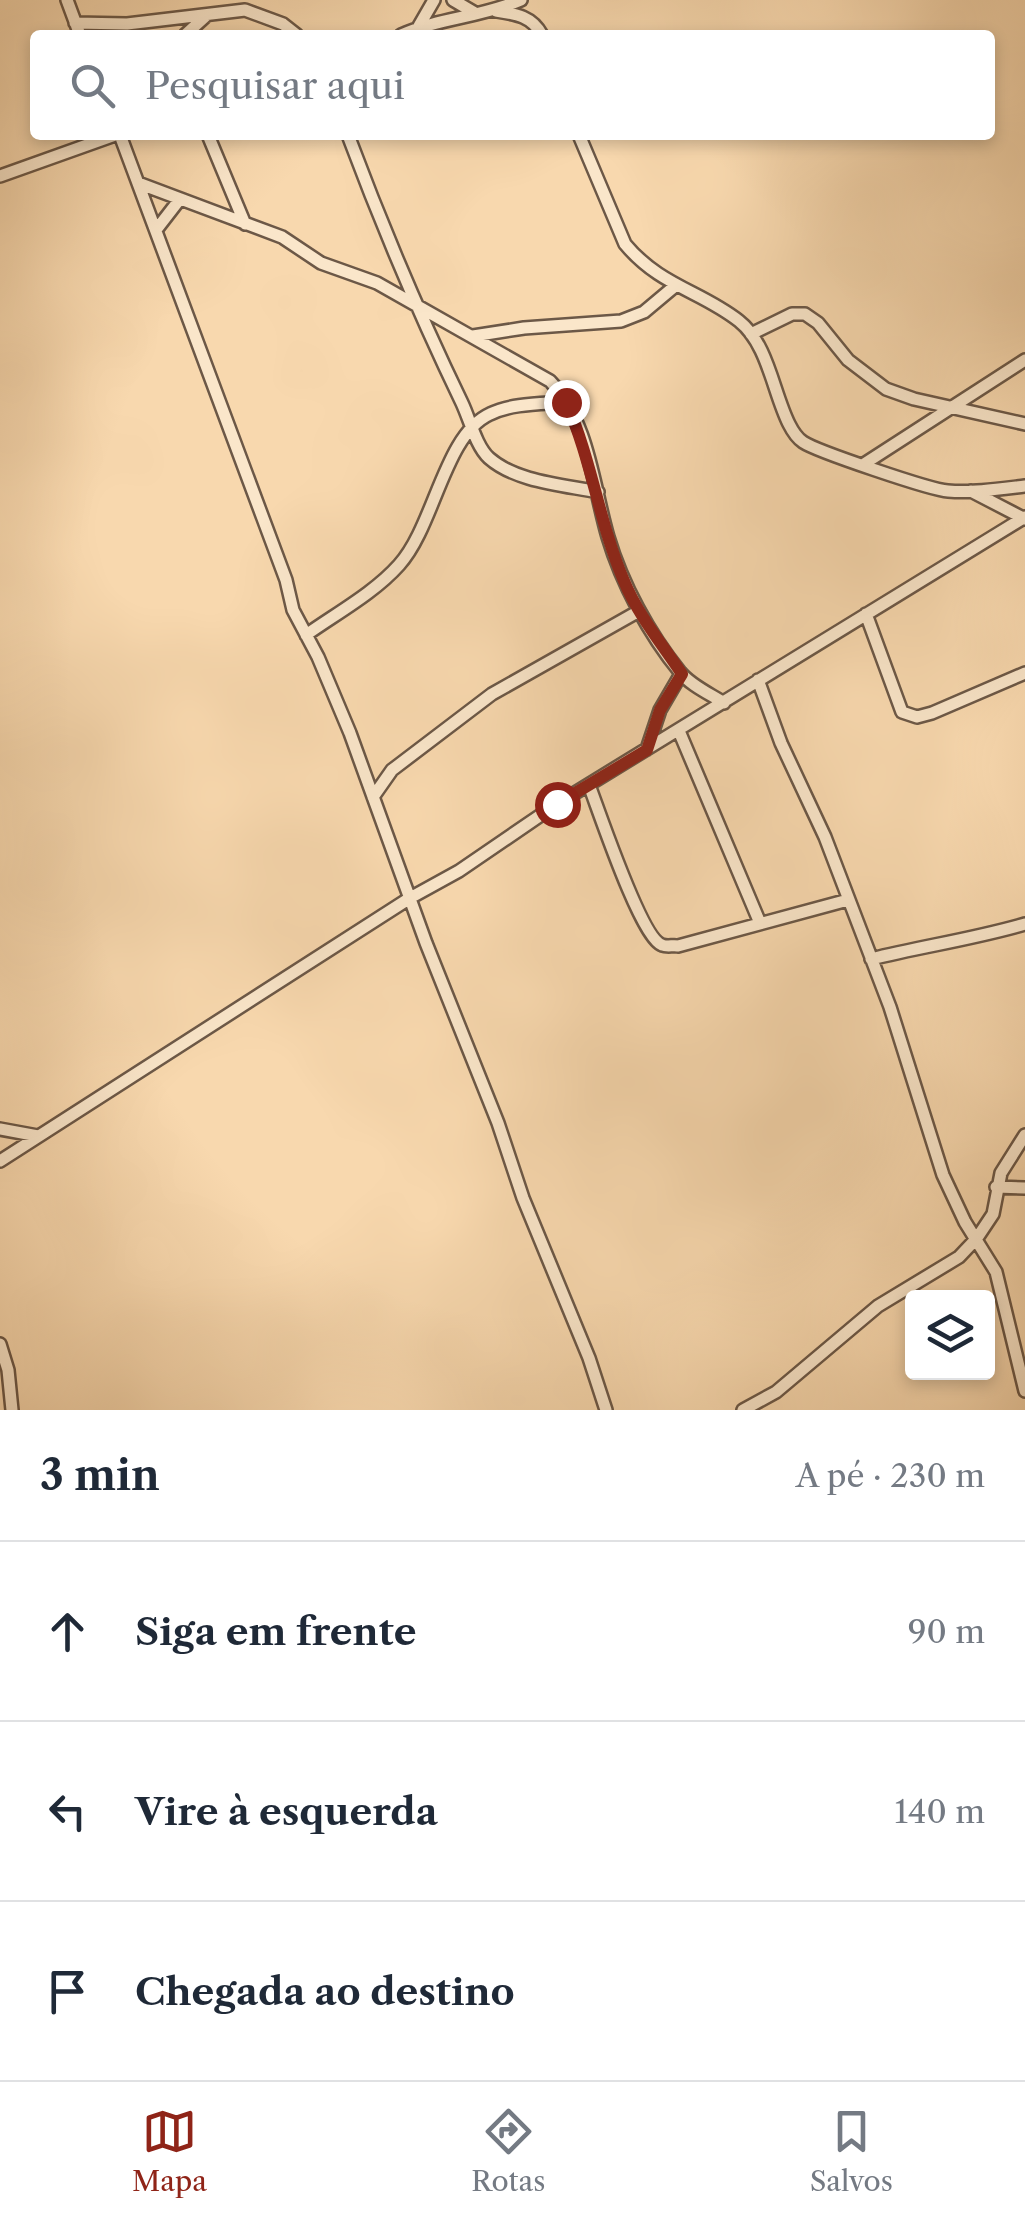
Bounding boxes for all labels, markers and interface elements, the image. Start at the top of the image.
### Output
search box [30,30,995,140]
icon: search [65,58,120,113]
text: Pesquisar aqui [145,62,405,109]
route end [544,380,590,426]
route start [535,782,581,828]
map controls [905,1290,995,1380]
button: layers [905,1290,995,1380]
text: 3 min [40,1449,160,1501]
text: A pé · 230 m [796,1456,985,1495]
icon: ahead [40,1604,95,1659]
text: Siga em frente [135,1608,416,1655]
text: 90 m [908,1612,985,1651]
icon: left [40,1784,95,1839]
text: Vire à esquerda [135,1788,438,1835]
text: 140 m [894,1792,985,1831]
icon: arrive [40,1964,95,2019]
text: Chegada ao destino [135,1968,515,2015]
tab: Mapa [132,2104,207,2198]
tab: Rotas [471,2104,545,2198]
tab: Salvos [810,2104,893,2198]

